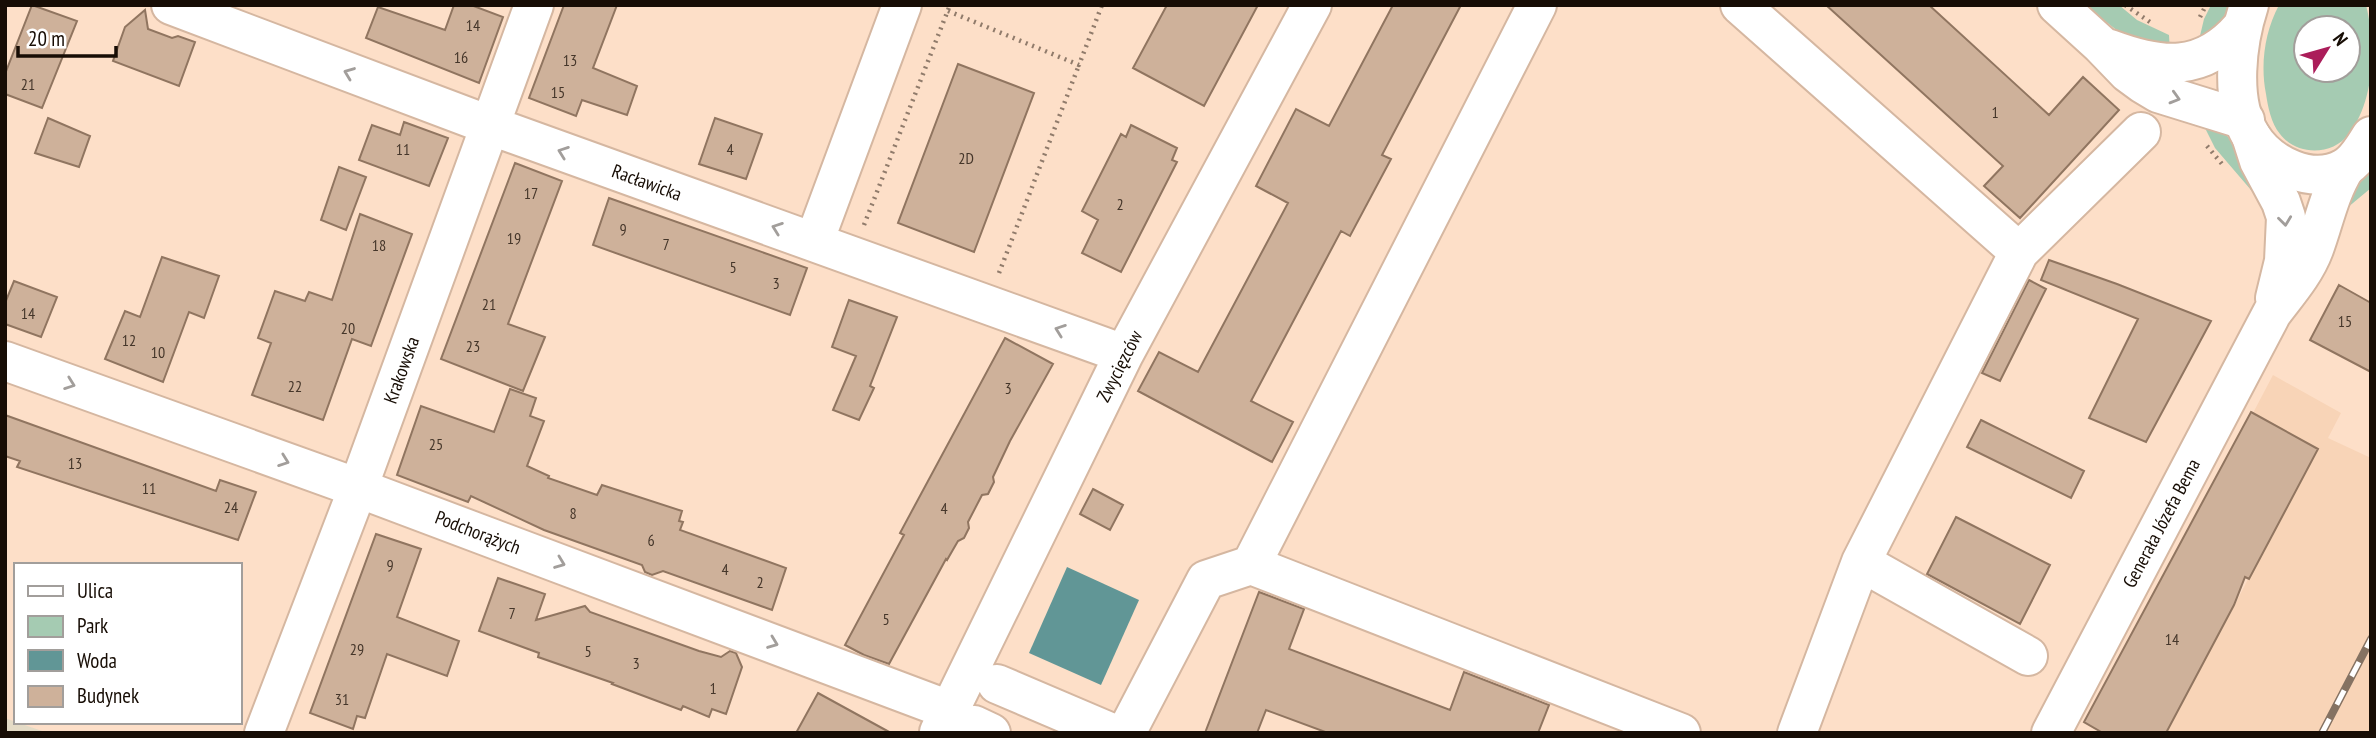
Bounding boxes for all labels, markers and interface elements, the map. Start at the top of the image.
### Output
scale bar [18,14,116,58]
north arrow [2292,14,2362,84]
house number: 14 [466,15,480,35]
text: 20 m [28,25,65,52]
text: N [2328,27,2353,50]
house number: 16 [454,47,468,67]
house number: 13 [563,50,577,70]
one-way arrow [344,67,356,81]
house number: 21 [21,74,35,94]
house number: 15 [551,82,565,102]
one-way arrow [2169,90,2181,105]
house number: 1 [1991,102,1999,122]
house number: 11 [396,139,410,159]
house number: 4 [726,139,734,159]
one-way arrow [557,146,569,160]
house number: 2D [958,148,974,168]
street label: Racławicka [609,158,685,206]
house number: 17 [524,183,538,203]
house number: 2 [1116,194,1124,214]
one-way arrow [2277,215,2292,227]
house number: 9 [619,219,627,239]
one-way arrow [771,223,783,237]
house number: 19 [507,228,521,248]
house number: 7 [662,234,670,254]
house number: 18 [372,235,386,255]
house number: 5 [729,257,737,277]
house number: 3 [772,273,780,293]
house number: 21 [482,294,496,314]
house number: 14 [21,303,35,323]
house number: 15 [2338,311,2352,331]
house number: 20 [341,318,355,338]
one-way arrow [1055,325,1067,339]
street label: Zwycięzców [1091,325,1148,406]
house number: 12 [122,330,136,350]
street label: Krakowska [378,333,424,407]
house number: 23 [466,336,480,356]
house number: 10 [151,342,165,362]
one-way arrow [63,376,75,390]
house number: 22 [288,376,302,396]
house number: 3 [1004,378,1012,398]
house number: 25 [429,434,443,454]
house number: 13 [68,453,82,473]
one-way arrow [277,453,289,467]
street label: Generała Józefa Bema [2117,454,2205,592]
house number: 11 [142,478,156,498]
house number: 24 [224,497,238,517]
house number: 4 [940,498,948,518]
house number: 8 [569,503,577,523]
street label: Podchorążych [432,505,524,559]
house number: 6 [647,530,655,550]
house number: 9 [386,555,394,575]
one-way arrow [553,555,565,569]
house number: 4 [721,559,729,579]
legend [14,563,242,724]
house number: 2 [756,572,764,592]
text: Ulica [77,577,113,604]
house number: 7 [508,603,516,623]
house number: 5 [882,609,890,629]
text: Park [77,612,108,639]
house number: 14 [2165,629,2179,649]
one-way arrow [766,635,778,649]
house number: 29 [350,639,364,659]
house number: 5 [584,641,592,661]
text: Woda [77,647,117,674]
house number: 3 [632,653,640,673]
house number: 1 [709,678,717,698]
text: Budynek [77,682,139,709]
house number: 31 [335,689,349,709]

